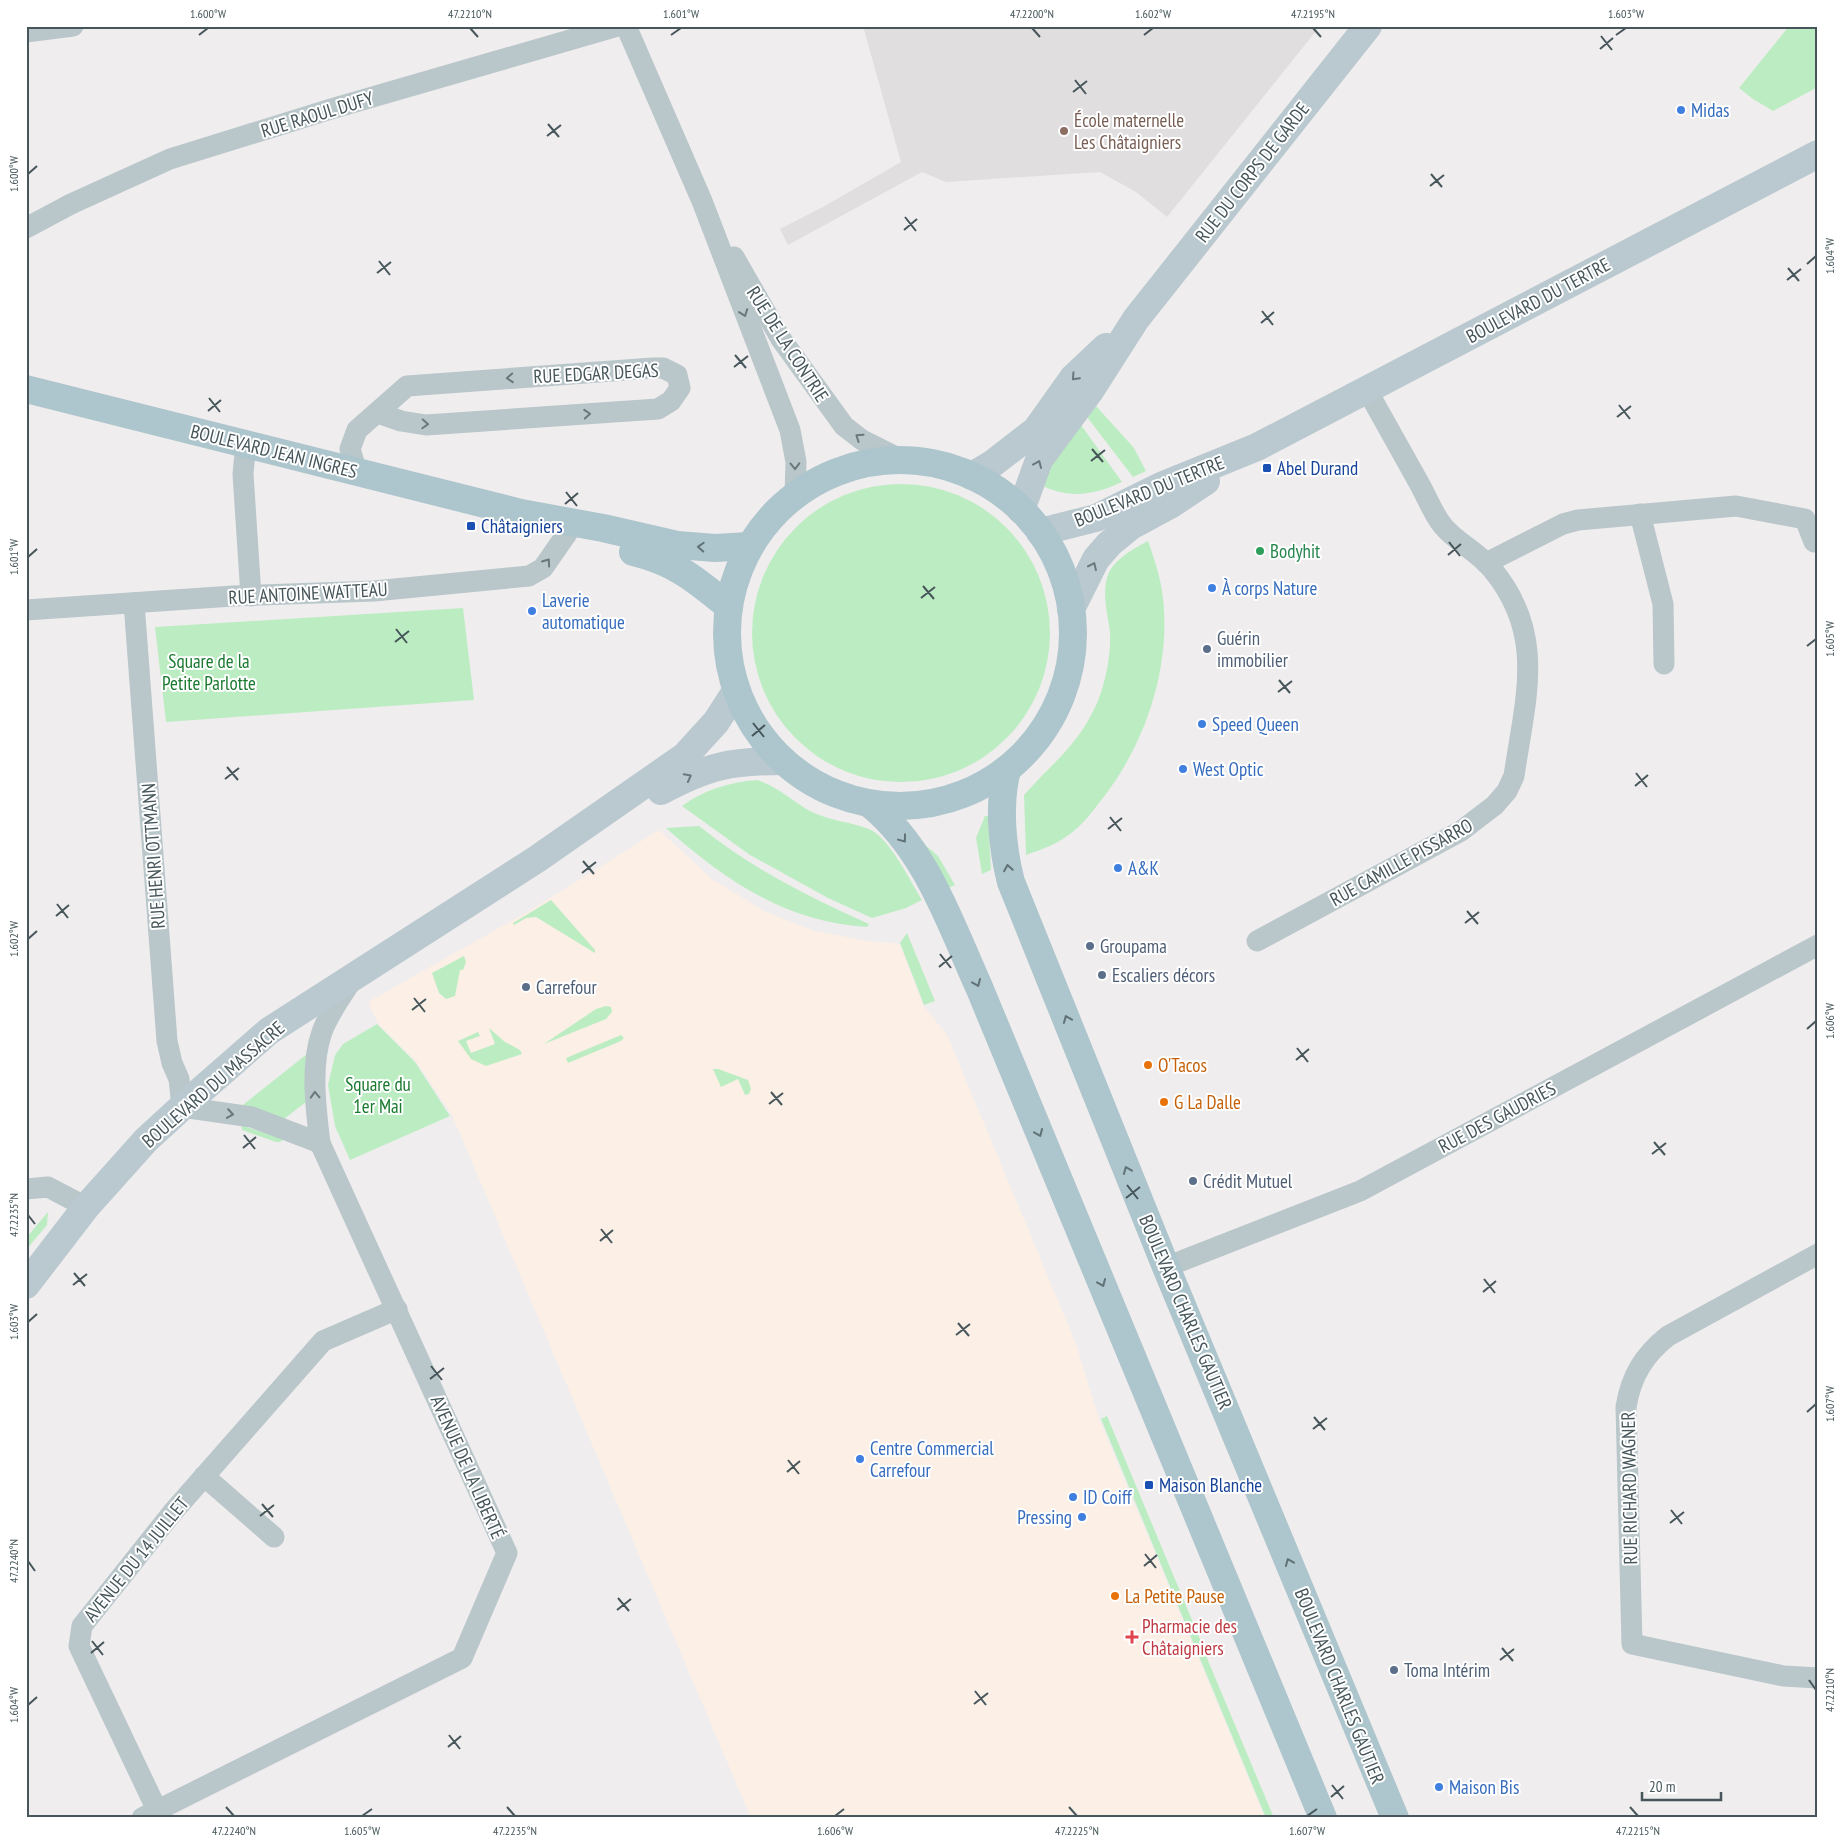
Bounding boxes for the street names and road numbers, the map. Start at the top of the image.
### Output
street label: RUE RAOUL DUFY [258,85,377,142]
street label: RUE DU CORPS DE GARDE [1190,97,1314,247]
street label: BOULEVARD DU TERTRE [1462,252,1614,348]
street label: RUE DE LA CONTRIE [742,282,834,406]
street label: RUE EDGAR DEGAS [533,358,659,388]
street label: BOULEVARD JEAN INGRES [188,419,360,483]
street label: BOULEVARD DU TERTRE [1071,450,1227,532]
street label: RUE ANTOINE WATTEAU [228,577,388,609]
street label: RUE HENRI OTTMANN [136,782,170,930]
street label: RUE CAMILLE PISSARRO [1326,813,1476,911]
street label: BOULEVARD DU MASSACRE [137,1015,289,1153]
street label: RUE DES GAUDRIES [1434,1076,1560,1158]
street label: BOULEVARD CHARLES GAUTIER [1134,1211,1238,1413]
street label: AVENUE DE LA LIBERTÉ [426,1392,510,1542]
street label: RUE RICHARD WAGNER [1616,1411,1642,1565]
street label: AVENUE DU 14 JUILLET [78,1491,194,1626]
street label: BOULEVARD CHARLES GAUTIER [1290,1585,1390,1787]

